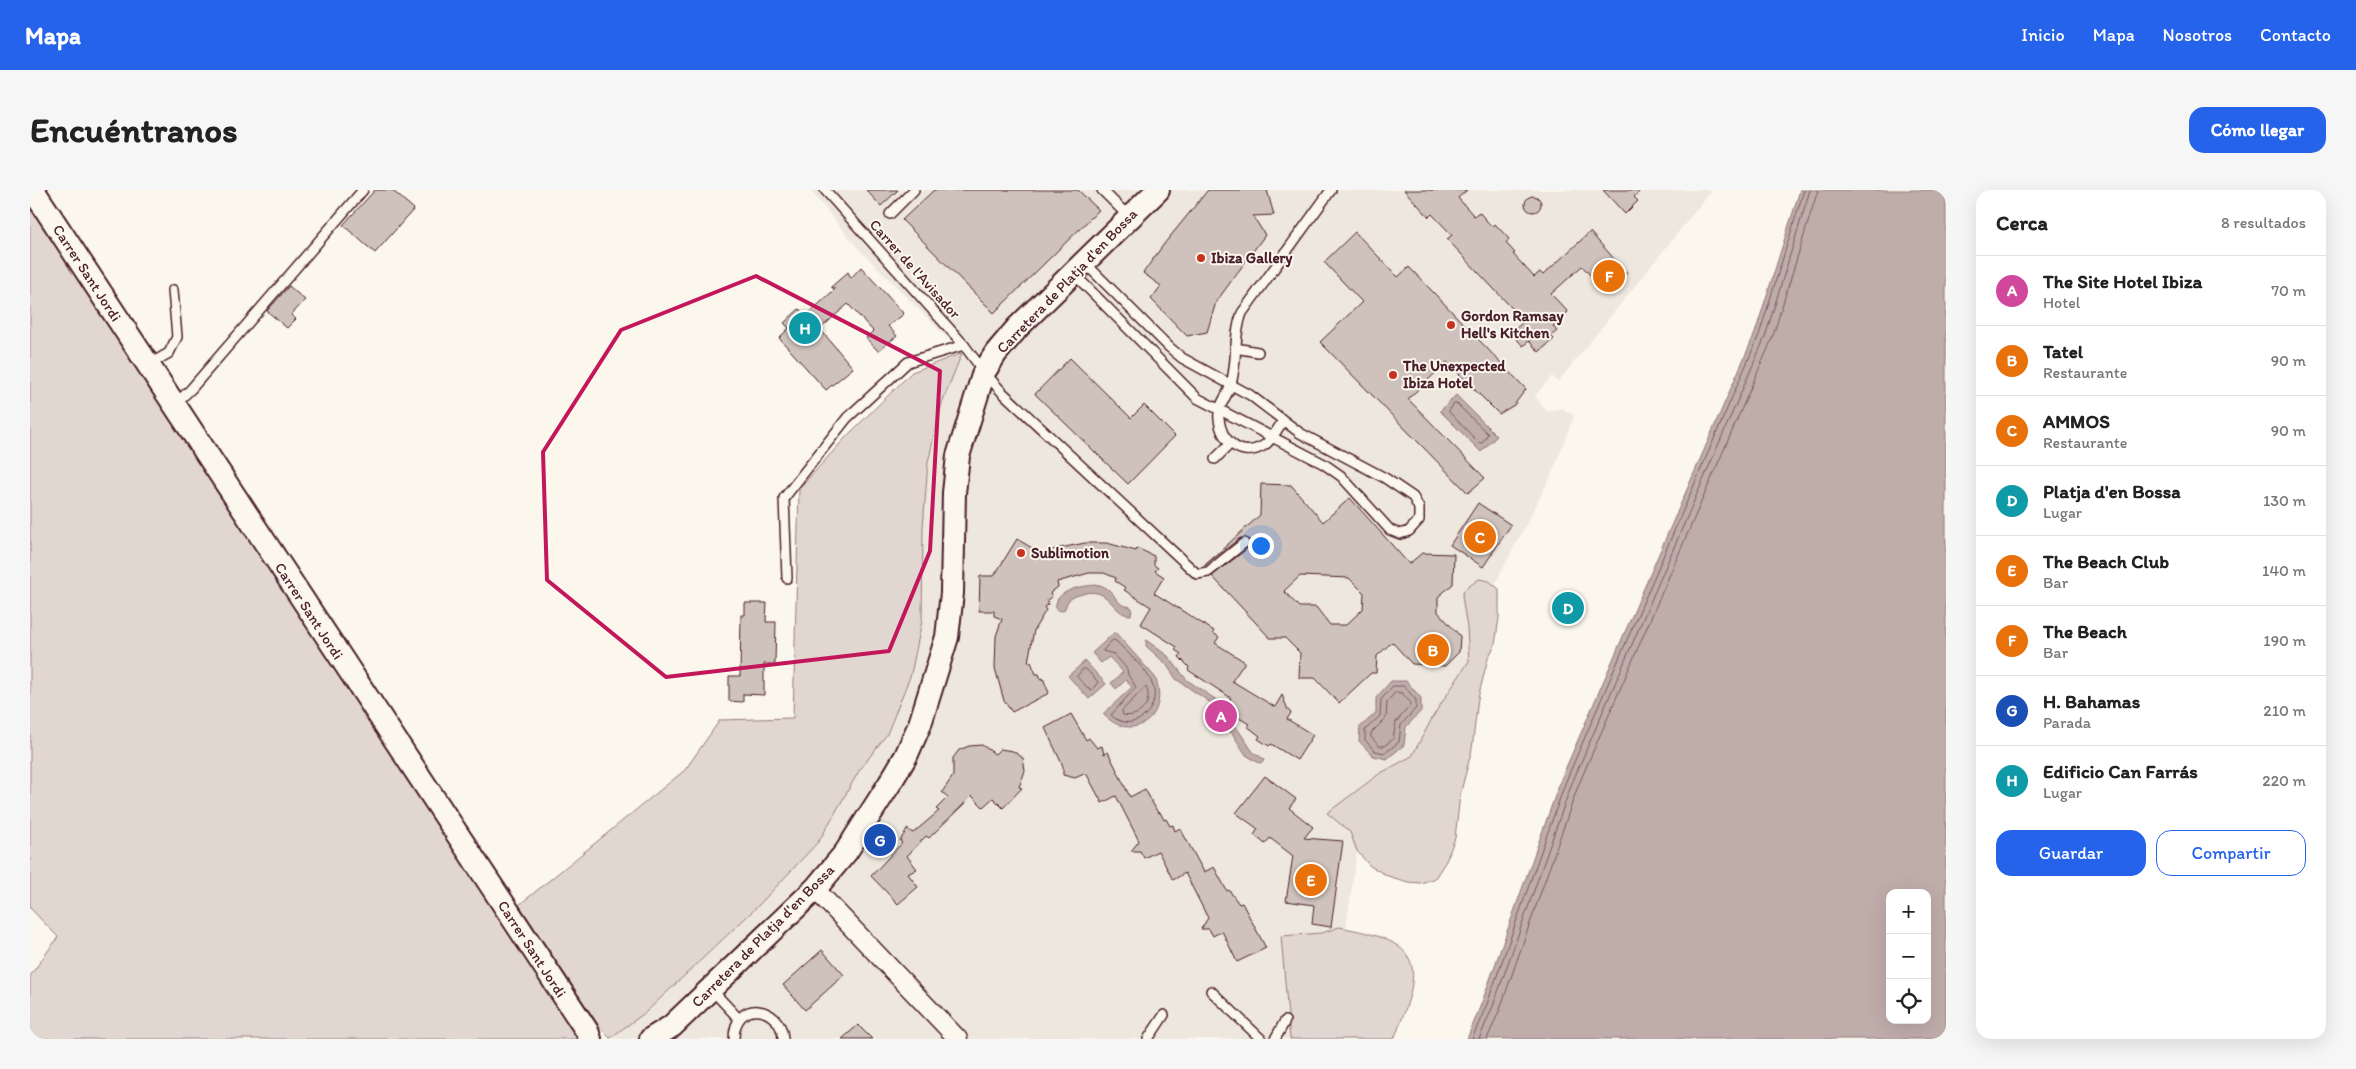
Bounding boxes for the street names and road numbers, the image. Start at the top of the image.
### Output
street label: Carretera de Platja d'en Bossa [993,205,1141,357]
street label: Carrer de l'Avisador [866,216,964,322]
street label: Carrer Sant Jordi [49,221,125,325]
street label: Carrer Sant Jordi [271,559,347,663]
street label: Carretera de Platja d'en Bossa [688,861,838,1011]
street label: Carrer Sant Jordi [494,897,570,1001]

